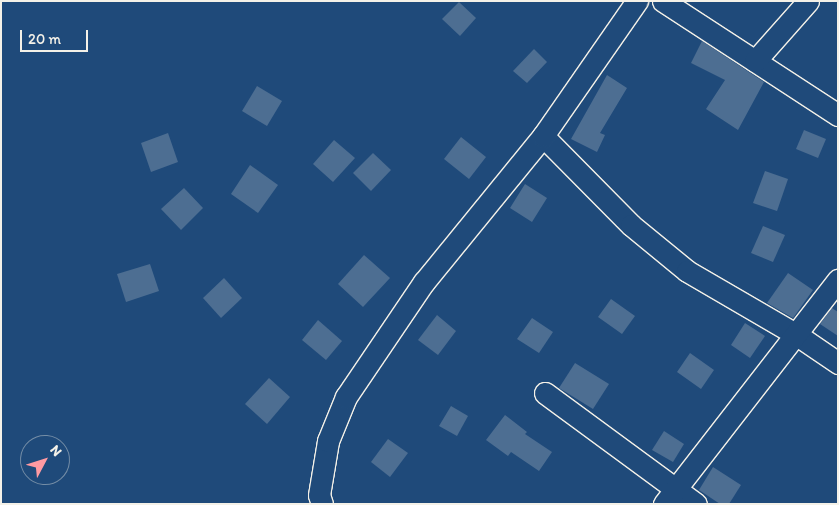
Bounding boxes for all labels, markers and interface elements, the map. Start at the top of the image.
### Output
scale bar [22,20,90,52]
text: 20 m [28,30,61,48]
north arrow [20,435,70,485]
text: N [47,442,66,460]

